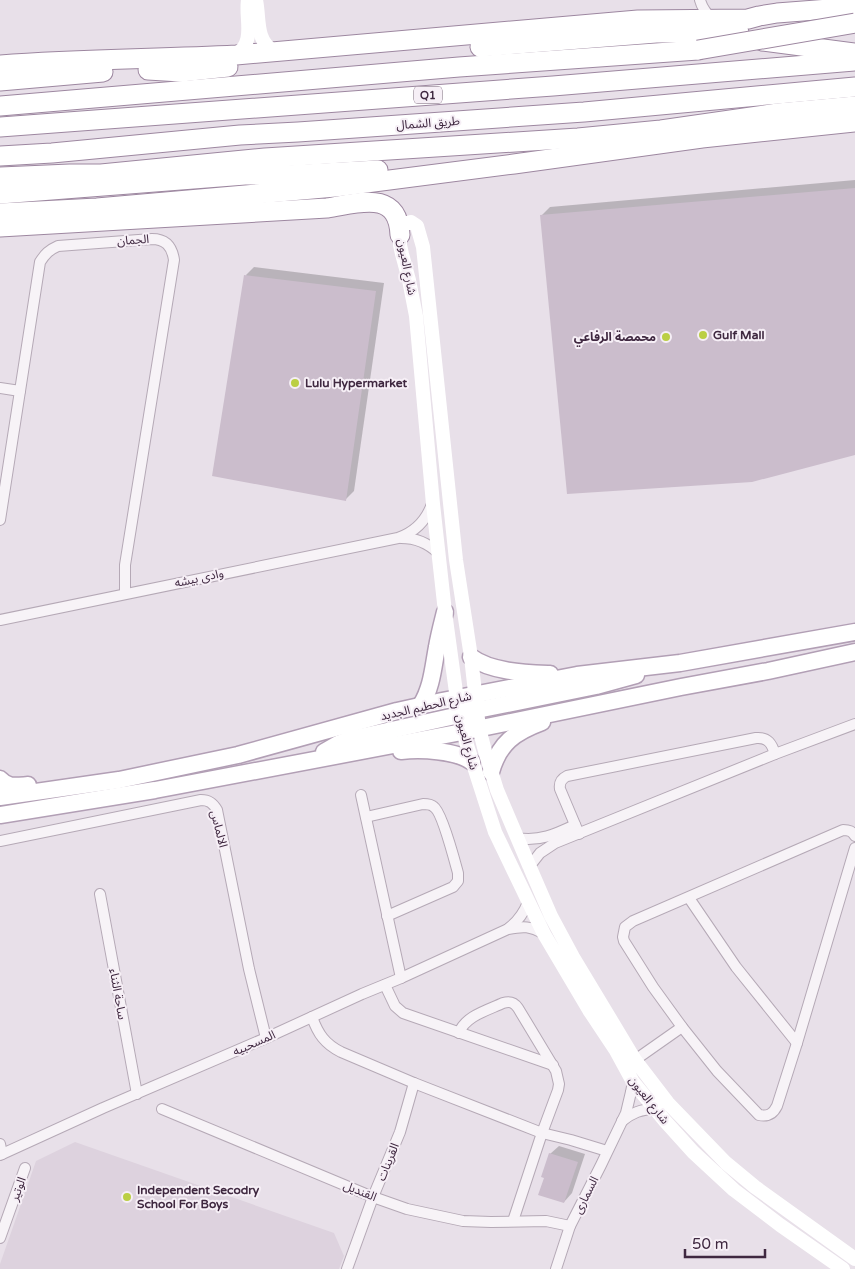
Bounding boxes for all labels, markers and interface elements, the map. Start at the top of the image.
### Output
road number: Q1 [414,86,442,104]
street label: طريق الشمال [396,114,460,133]
street label: الجمان [116,232,150,248]
street label: شارع العيون [393,238,419,297]
place label: Gulf Mall [713,328,764,342]
marker: Gulf Mall [697,329,709,341]
place label: محمصة الرفاعي [574,330,656,347]
marker: محمصة الرفاعي [660,331,672,343]
place label: Lulu Hypermarket [305,376,408,391]
marker: Lulu Hypermarket [289,377,301,389]
street label: وادى بيشه [173,566,225,590]
street label: شارع الحطيم الجديد [379,689,473,725]
street label: شارع العيون [451,713,481,772]
street label: الالماس [208,809,230,849]
street label: ساحة الثناء [107,967,129,1021]
street label: المسحبيه [231,1027,278,1059]
street label: شارع العيون [624,1073,672,1128]
street label: القرينات [374,1141,402,1183]
street label: السمارى [571,1174,601,1216]
street label: الوتير [7,1175,29,1204]
street label: القنديل [341,1178,379,1204]
place label: Independent Secodry School For Boys [137,1183,260,1212]
marker: Independent Secodry School For Boys [121,1191,133,1203]
scale bar [685,1226,765,1258]
text: 50 m [692,1235,729,1253]

